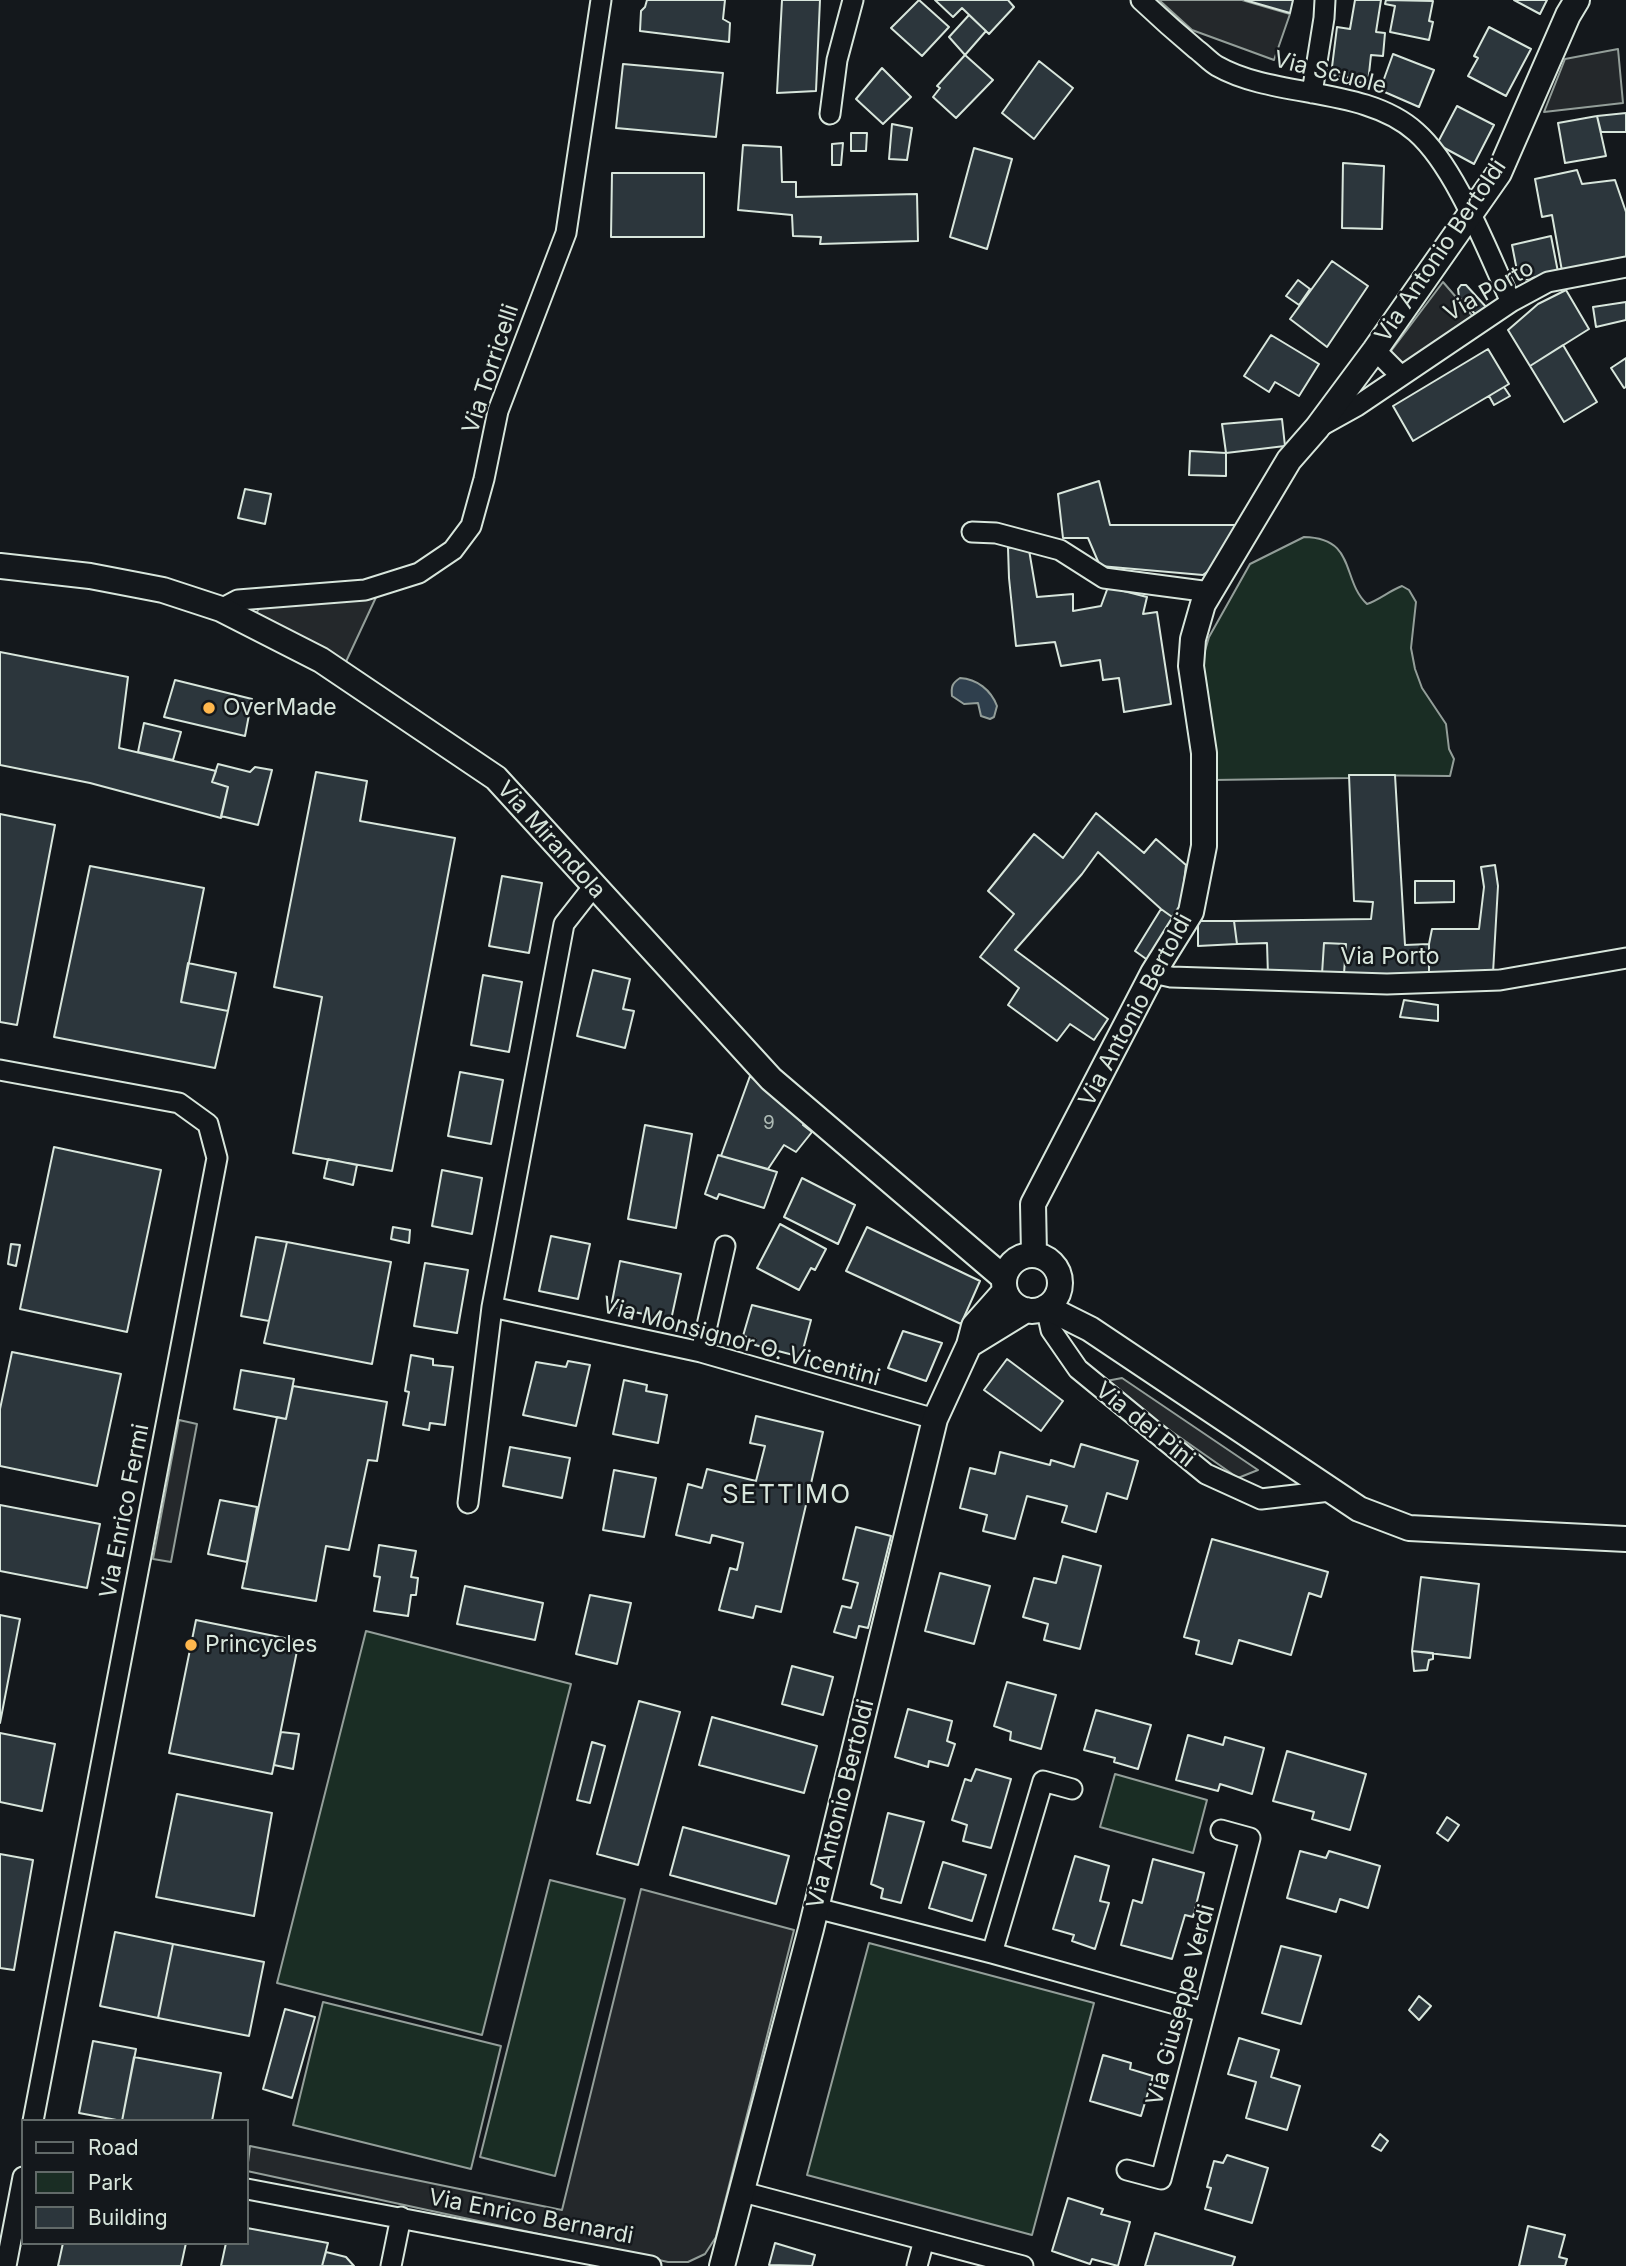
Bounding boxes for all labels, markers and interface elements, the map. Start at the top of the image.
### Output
street label: Via Scuole [1271,46,1389,100]
street label: Via Antonio Bertoldi [1370,154,1512,348]
street label: Via Porto [1439,254,1539,328]
street label: Via Torricelli [457,301,525,437]
place label: OverMade [223,694,337,722]
marker: OverMade [201,700,217,716]
street label: Via Mirandola [491,776,611,904]
street label: Via Antonio Bertoldi [1073,909,1199,1111]
street label: Via Porto [1340,943,1440,971]
house number: 9 [763,1112,775,1134]
street label: Via Monsignor O. Vicentini [599,1292,883,1392]
street label: Via dei Pini [1090,1377,1200,1473]
street label: Via Enrico Fermi [95,1421,155,1601]
district label: SETTIMO [723,1479,851,1511]
place label: Princycles [205,1631,317,1659]
marker: Princycles [183,1637,199,1653]
street label: Via Antonio Bertoldi [802,1697,880,1911]
street label: Via Giuseppe Verdi [1141,1902,1221,2108]
legend [21,2119,248,2245]
text: Road [88,2135,139,2160]
text: Park [88,2170,133,2195]
street label: Via Enrico Bernardi [426,2184,636,2250]
text: Building [88,2205,168,2230]

